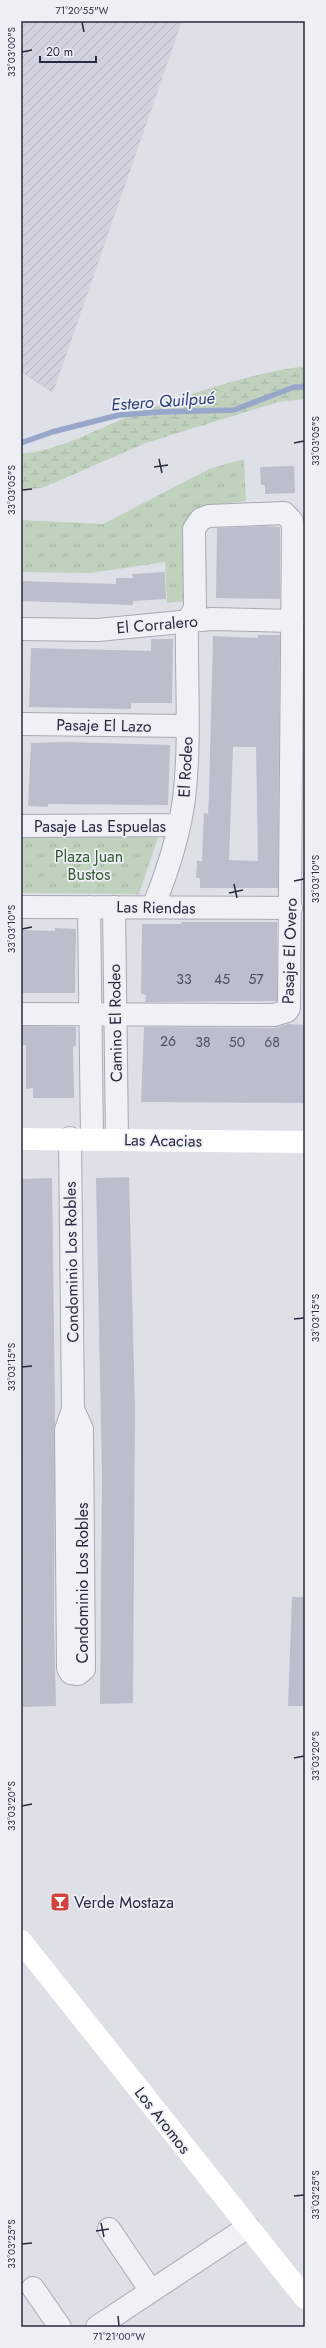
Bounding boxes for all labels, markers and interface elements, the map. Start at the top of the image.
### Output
text: 71°20'55"W [56,3,109,18]
text: 33°03'00"S [4,26,19,77]
scale bar [40,38,96,64]
text: 20 m [46,43,73,61]
water label: Estero Quilpué [110,385,216,417]
text: 33°03'05"S [308,416,323,466]
text: 33°03'05"S [4,465,19,515]
street label: El Corralero [115,609,199,640]
street label: Pasaje El Lazo [56,713,152,738]
street label: El Rodeo [172,736,199,798]
street label: Pasaje Las Espuelas [34,815,166,838]
park label: Plaza Juan Bustos [55,845,123,886]
text: 33°03'10"S [308,854,323,903]
street label: Las Riendas [116,895,196,920]
street label: Pasaje El Overo [276,897,303,1005]
text: 33°03'10"S [4,904,19,953]
street label: Camino El Rodeo [103,963,128,1082]
house number: 33 [176,969,192,989]
house number: 45 [214,969,230,989]
house number: 57 [248,969,264,989]
house number: 26 [160,1031,176,1051]
house number: 38 [195,1032,211,1052]
house number: 50 [229,1032,245,1052]
house number: 68 [264,1032,280,1052]
street label: Las Acacias [124,1128,202,1153]
street label: Condominio Los Robles [59,1181,84,1343]
text: 33°03'15"S [308,1293,323,1342]
text: 33°03'15"S [4,1342,19,1391]
street label: Condominio Los Robles [71,1502,94,1664]
text: 33°03'20"S [308,1731,323,1781]
text: 33°03'20"S [4,1781,19,1831]
bar icon: Verde Mostaza [49,1891,71,1913]
place label: Verde Mostaza [74,1891,174,1914]
street label: Los Aromos [129,2082,196,2159]
text: 33°03'25"S [308,2170,323,2220]
text: 33°03'25"S [4,2219,19,2269]
text: 71°21'00"W [93,2329,145,2344]

